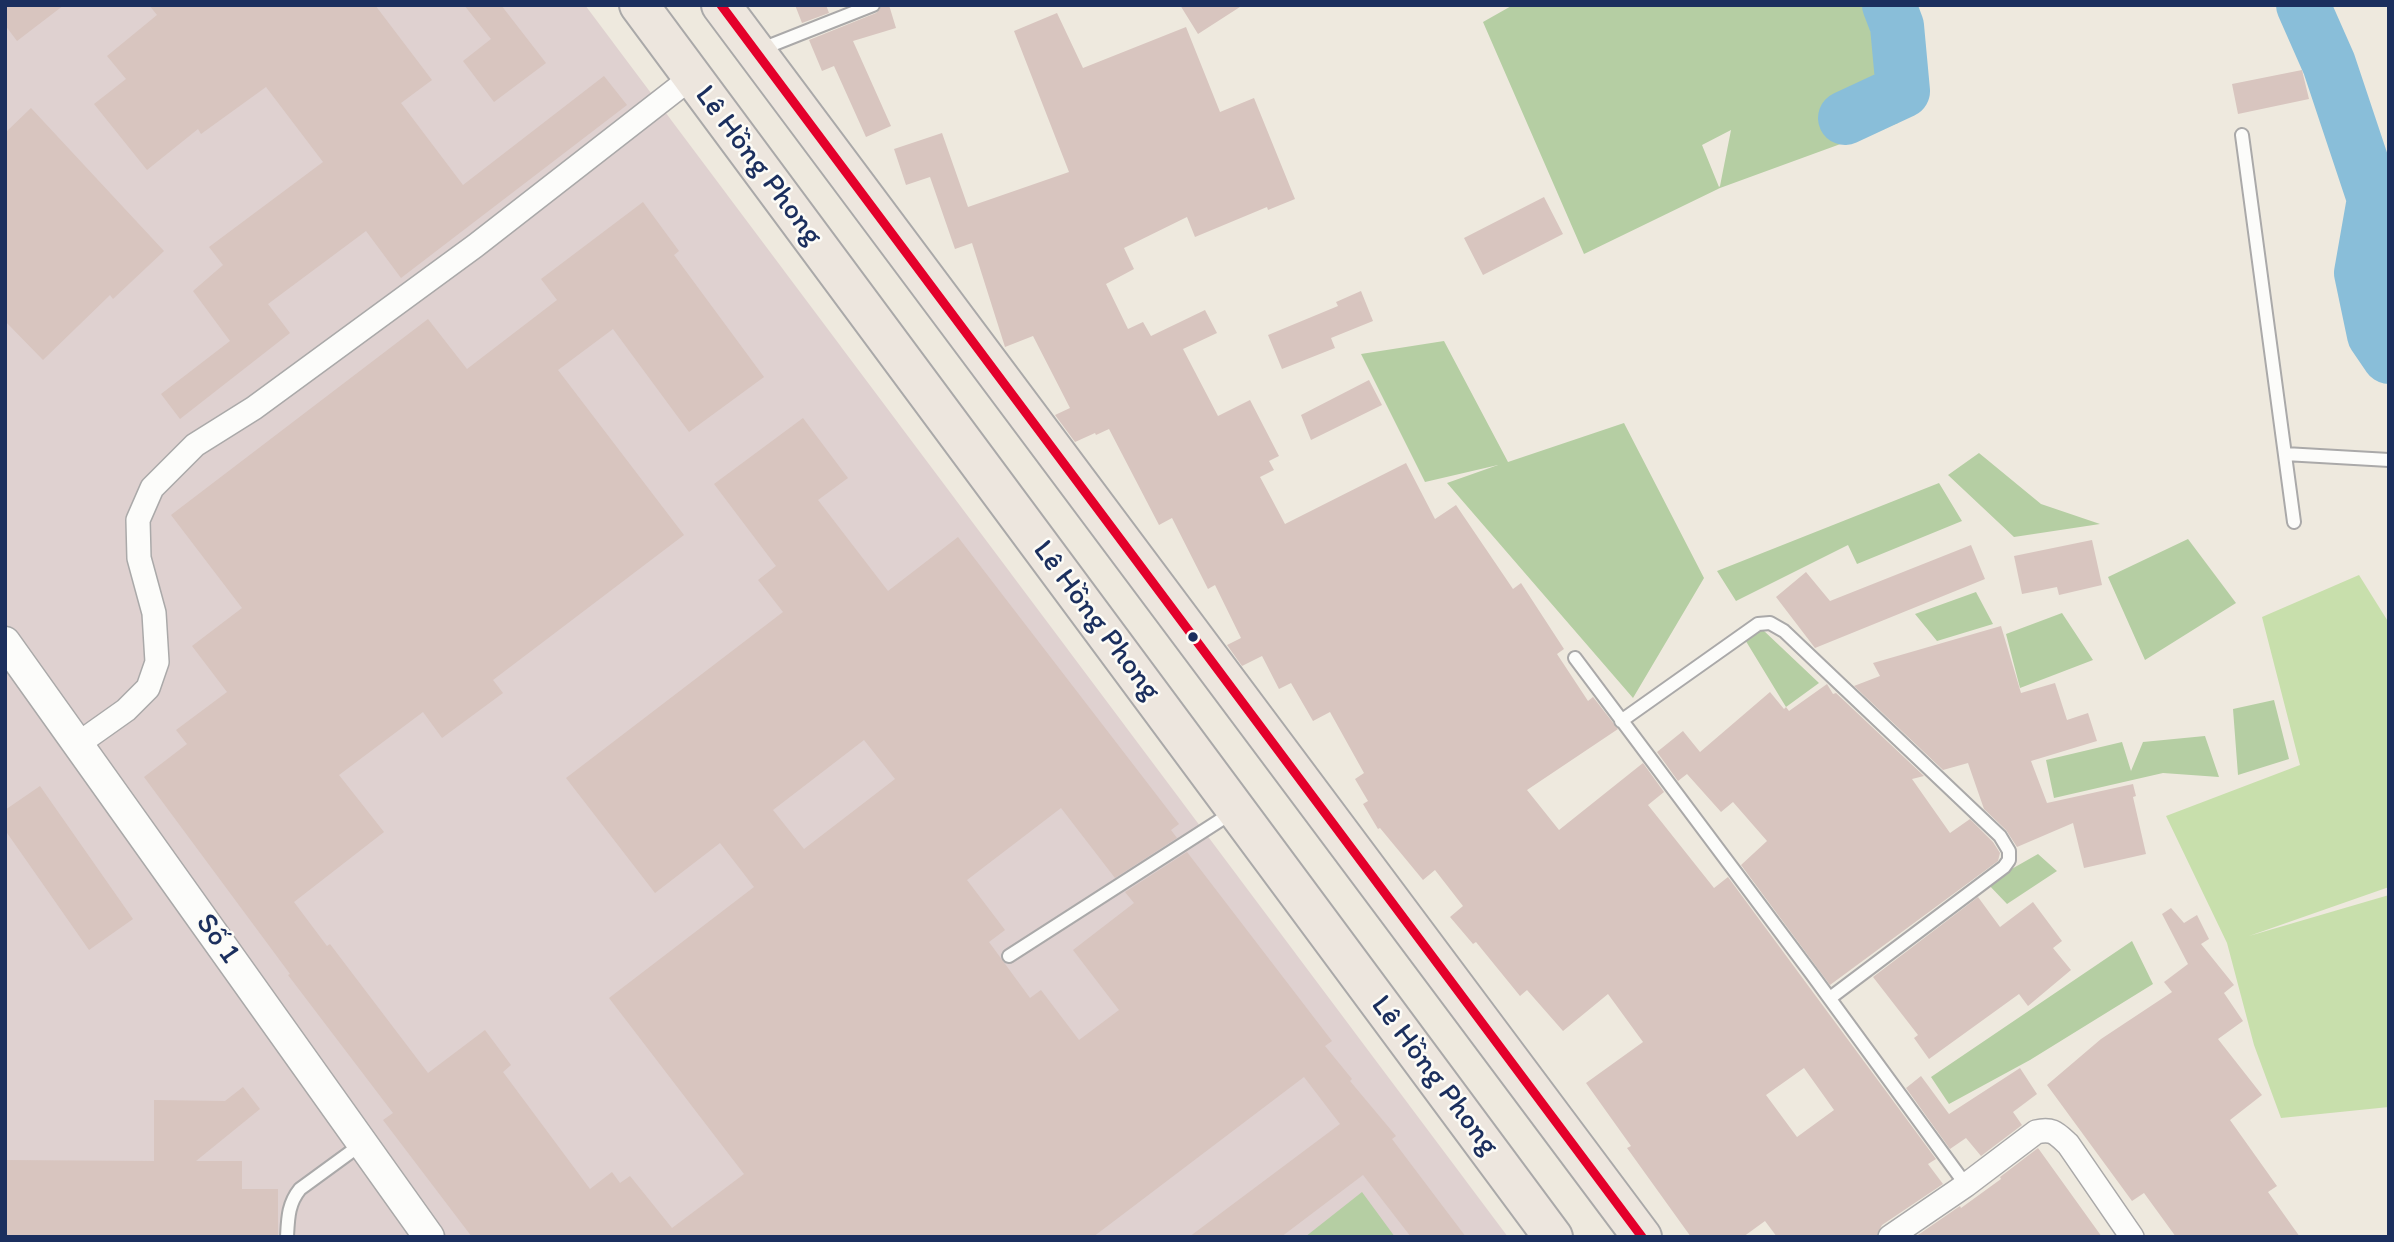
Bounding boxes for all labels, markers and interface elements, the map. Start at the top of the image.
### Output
street label: Lê Hồng Phong [686,79,830,253]
street label: Lê Hồng Phong [1024,534,1168,708]
unlabelled marker [1186,630,1200,644]
street label: Số 1 [187,907,247,971]
street label: Lê Hồng Phong [1362,989,1506,1163]

